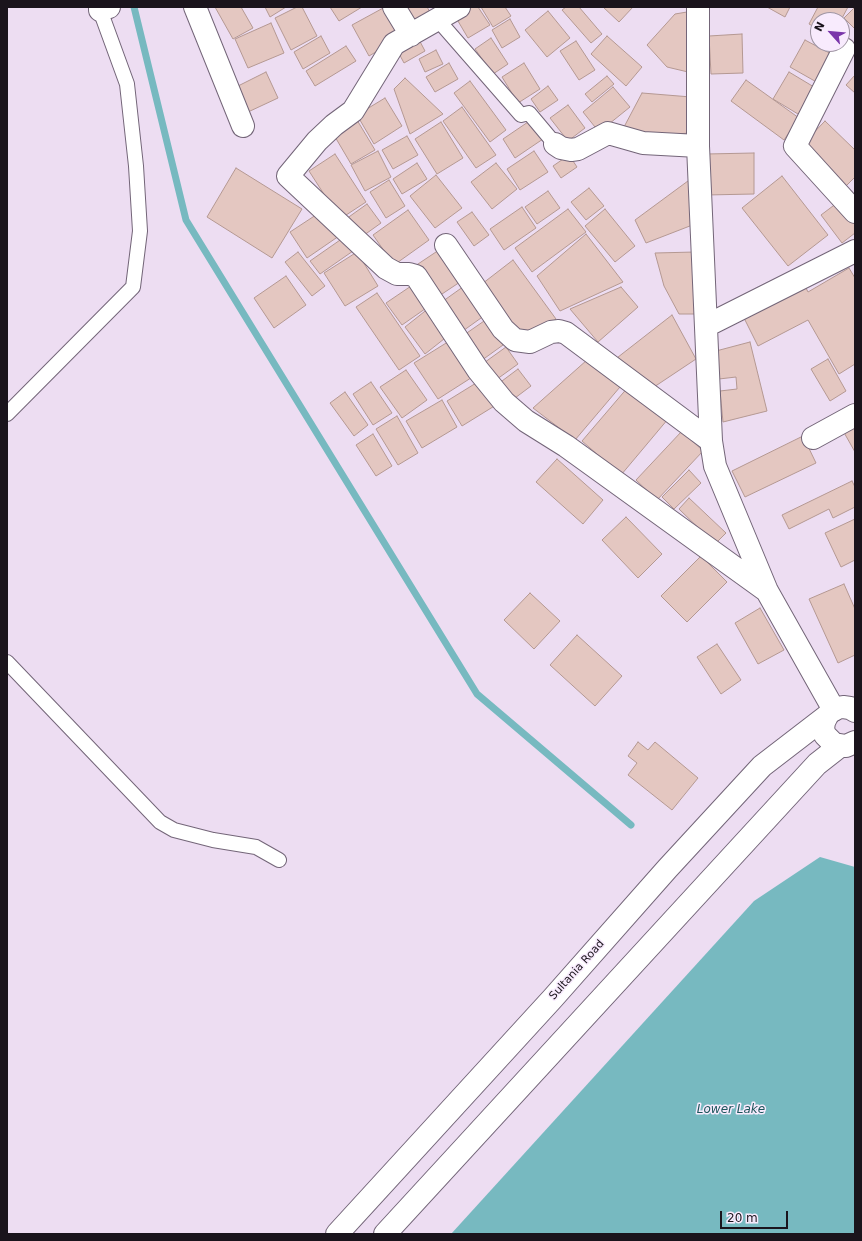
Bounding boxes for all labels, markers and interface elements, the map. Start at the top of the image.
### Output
north arrow [810,12,850,52]
text: N [812,20,828,34]
street label: Sultania Road [547,937,607,1003]
water label: Lower Lake [697,1103,765,1117]
scale bar [722,1203,790,1229]
text: 20 m [727,1211,758,1225]

